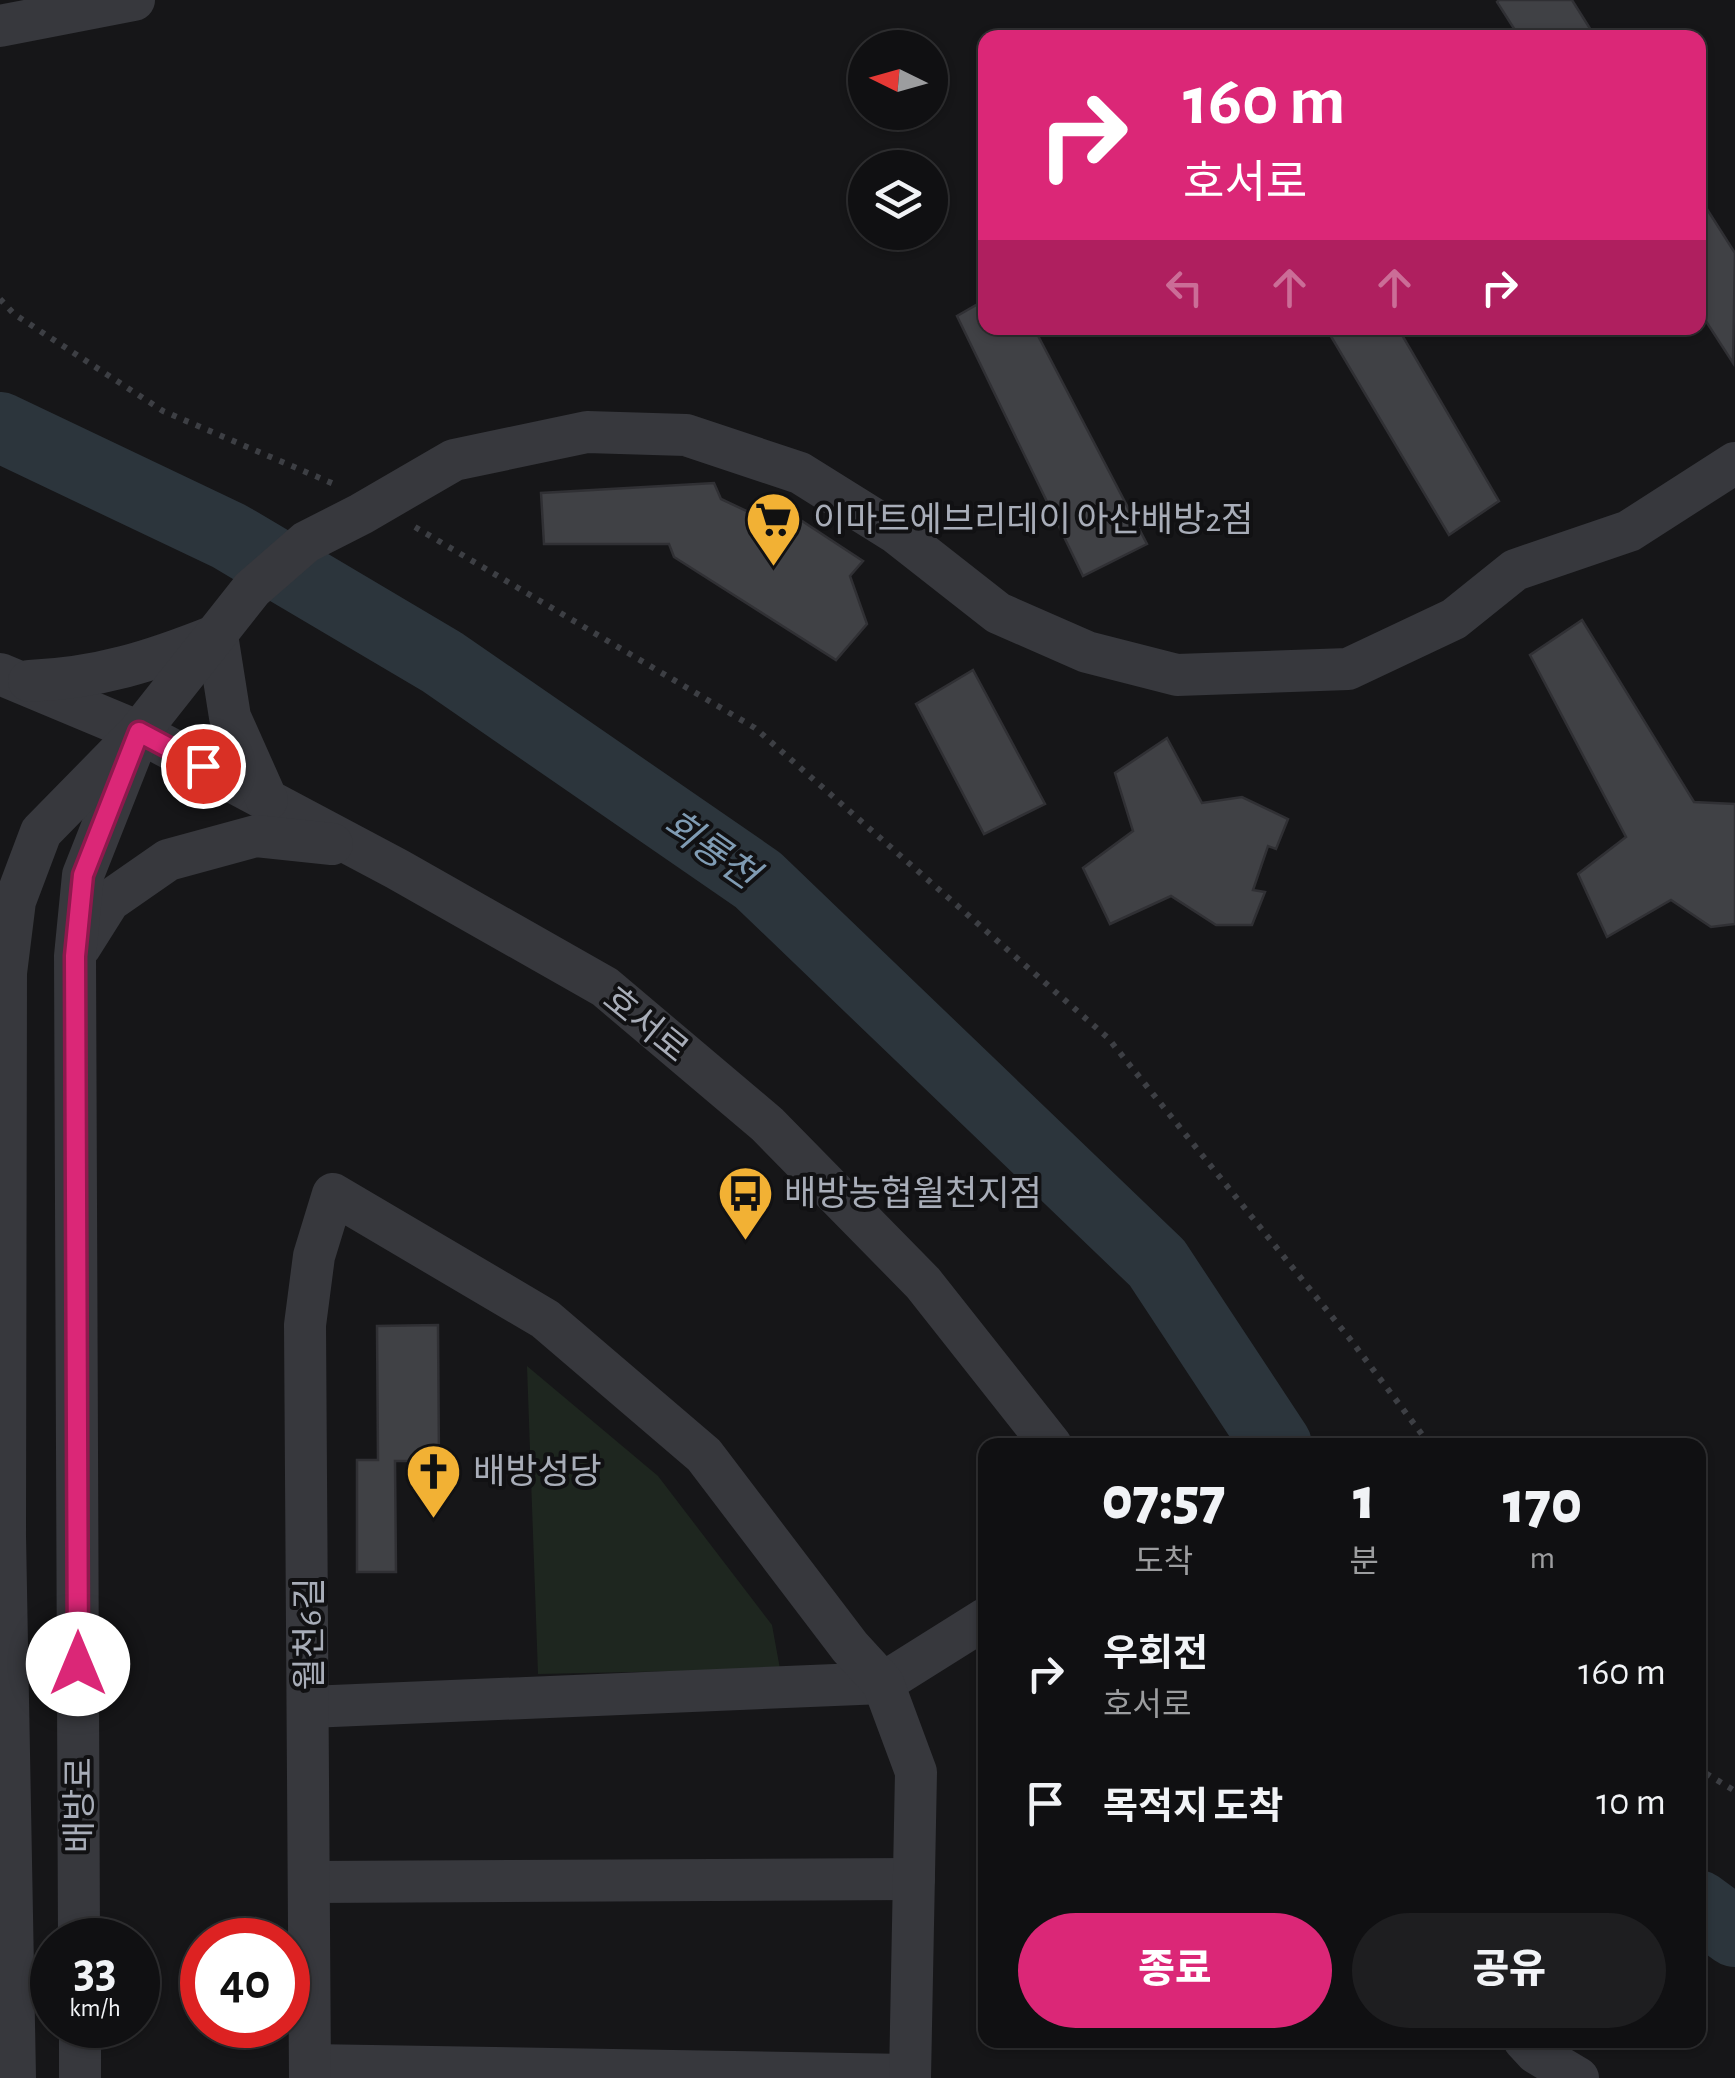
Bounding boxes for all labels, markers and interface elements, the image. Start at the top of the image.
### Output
north arrow [848,30,948,130]
map controls [848,30,948,250]
text: 160 m [1183,67,1346,137]
icon: right [1018,70,1148,200]
button: layers [848,150,948,250]
text: 호서로 [1183,161,1307,206]
icon: left [1157,260,1212,315]
icon: ahead [1262,260,1317,315]
icon: ahead [1367,260,1422,315]
icon: right [1472,260,1527,315]
supermarket icon: 이마트에브리데이 아산배방2점 [744,489,804,568]
place label: 이마트에브리데이 아산배방2점 [813,502,1253,538]
pin [161,724,246,809]
icon: arrive [176,739,231,794]
water label: 회룡천 [656,803,768,899]
street label: 호서로 [597,980,694,1069]
bus stop icon: 배방농협월천지점 [715,1163,775,1242]
place label: 배방농협월천지점 [784,1175,1042,1212]
church icon: 배방성당 [404,1441,464,1520]
place label: 배방성당 [473,1453,602,1490]
text: 07:57 [1102,1470,1226,1530]
text: 1 [1353,1470,1375,1530]
text: 170 [1503,1474,1582,1534]
text: m [1530,1542,1555,1574]
text: 도착 [1134,1546,1193,1578]
text: 분 [1349,1546,1379,1578]
street label: 월천6길 [292,1577,328,1691]
position arrow [26,1612,130,1716]
text: 우회전 [1103,1636,1208,1674]
icon: right [1018,1646,1073,1701]
text: 160 m [1578,1654,1666,1692]
text: 호서로 [1103,1689,1191,1721]
street label: 배방로 [62,1757,98,1853]
icon: arrive [1018,1776,1073,1831]
text: 10 m [1596,1784,1666,1822]
text: 목적지 도착 [1103,1789,1284,1827]
button: 종료 [1018,1913,1332,2028]
button: 공유 [1352,1913,1666,2028]
speed limit sign: 40 [180,1918,310,2048]
text: 33 [73,1946,117,1996]
text: km/h [69,1996,121,2021]

